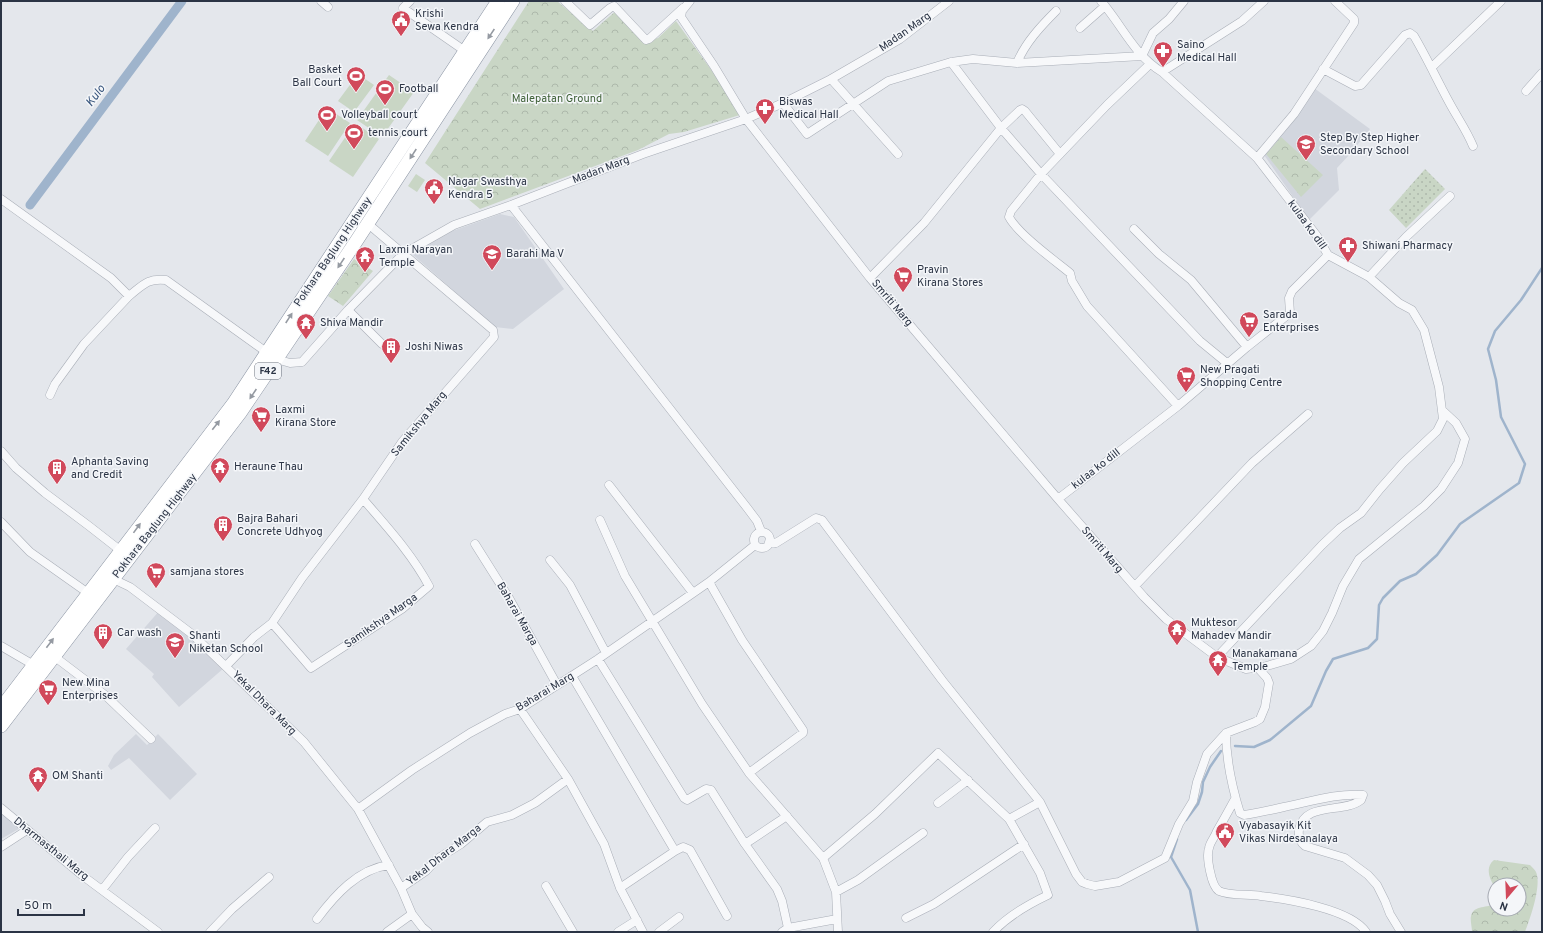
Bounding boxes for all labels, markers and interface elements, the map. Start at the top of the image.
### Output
place label: Krishi Sewa Kendra [415,7,479,34]
public building icon: Krishi Sewa Kendra [390,9,412,37]
street label: Madan Marg [876,9,934,55]
one-way arrow [487,28,495,39]
place label: Saino Medical Hall [1177,38,1237,65]
pharmacy icon: Saino Medical Hall [1152,40,1174,68]
place label: Basket Ball Court [292,63,342,90]
sports icon: Basket Ball Court [345,65,367,93]
sports icon: Football [374,78,396,106]
water label: Kulo [83,81,110,110]
place label: Football [399,82,438,96]
park label: Malepatan Ground [512,92,602,106]
place label: Biswas Medical Hall [779,95,839,122]
pharmacy icon: Biswas Medical Hall [754,97,776,125]
sports icon: Volleyball court [316,104,338,132]
place label: Volleyball court [341,108,418,122]
sports icon: tennis court [343,122,365,150]
place label: tennis court [368,126,428,140]
place label: Step By Step Higher Secondary School [1320,131,1420,158]
school or university icon: Step By Step Higher Secondary School [1295,133,1317,161]
one-way arrow [409,148,416,160]
street label: Madan Marg [570,153,632,187]
place label: Nagar Swasthya Kendra 5 [448,175,527,202]
public building icon: Nagar Swasthya Kendra 5 [423,177,445,205]
street label: Pokhara Baglung Highway [291,194,375,310]
street label: kulaa ko dill [1284,197,1330,253]
pharmacy icon: Shiwani Pharmacy [1337,235,1359,263]
place label: Shiwani Pharmacy [1362,239,1453,253]
place label: Laxmi Narayan Temple [379,243,453,270]
school or university icon: Barahi Ma V [481,243,503,271]
temple icon: Laxmi Narayan Temple [354,245,376,273]
place label: Barahi Ma V [506,247,564,261]
one-way arrow [337,258,345,268]
place label: Pravin Kirana Stores [917,263,983,290]
supermarket icon: Pravin Kirana Stores [892,265,914,293]
street label: Smriti Marg [868,277,916,329]
place label: Sarada Enterprises [1263,308,1319,335]
supermarket icon: Sarada Enterprises [1238,310,1260,338]
temple icon: Shiva Mandir [295,312,317,340]
one-way arrow [285,313,293,323]
place label: Shiva Mandir [320,316,384,330]
building icon: Joshi Niwas [380,336,402,364]
place label: Joshi Niwas [405,340,463,354]
road number: F42 [255,363,281,379]
place label: New Pragati Shopping Centre [1200,363,1282,390]
supermarket icon: New Pragati Shopping Centre [1175,365,1197,393]
street label: Samikshya Marg [388,388,450,460]
one-way arrow [249,389,257,399]
place label: Laxmi Kirana Store [275,403,336,430]
supermarket icon: Laxmi Kirana Store [250,405,272,433]
one-way arrow [212,420,220,431]
street label: kulaa ko dill [1069,446,1123,492]
place label: Aphanta Saving and Credit [71,455,149,482]
temple icon: Heraune Thau [209,456,231,484]
building icon: Aphanta Saving and Credit [46,457,68,485]
place label: Heraune Thau [234,460,303,474]
street label: Pokhara Baglung Highway [110,471,200,581]
place label: Bajra Bahari Concrete Udhyog [237,512,323,539]
building icon: Bajra Bahari Concrete Udhyog [212,514,234,542]
one-way arrow [133,523,141,534]
street label: Smriti Marg [1078,524,1126,576]
supermarket icon: samjana stores [145,561,167,589]
place label: samjana stores [170,565,244,579]
street label: Baharai Marga [493,580,541,648]
street label: Samikshya Marga [342,590,420,651]
place label: Muktesor Mahadev Mandir [1191,616,1272,643]
temple icon: Muktesor Mahadev Mandir [1166,618,1188,646]
building icon: Car wash [92,622,114,650]
place label: Car wash [117,626,162,640]
place label: Shanti Niketan School [189,629,263,656]
school or university icon: Shanti Niketan School [164,631,186,659]
one-way arrow [46,638,54,649]
place label: Manakamana Temple [1232,647,1298,674]
temple icon: Manakamana Temple [1207,649,1229,677]
street label: Yekal Dhara Marg [229,668,299,738]
street label: Baharai Marg [513,669,577,715]
place label: New Mina Enterprises [62,676,118,703]
supermarket icon: New Mina Enterprises [37,678,59,706]
temple icon: OM Shanti [27,765,49,793]
place label: OM Shanti [52,769,103,783]
street label: Dharmasthali Marg [10,814,92,884]
place label: Vyabasayik Kit Vikas Nirdesanalaya [1239,819,1338,846]
street label: Yekal Dhara Marga [404,821,484,889]
public building icon: Vyabasayik Kit Vikas Nirdesanalaya [1214,821,1236,849]
north arrow [1487,877,1527,917]
scale bar [18,891,84,917]
text: 50 m [24,898,52,914]
text: N [1498,898,1510,913]

